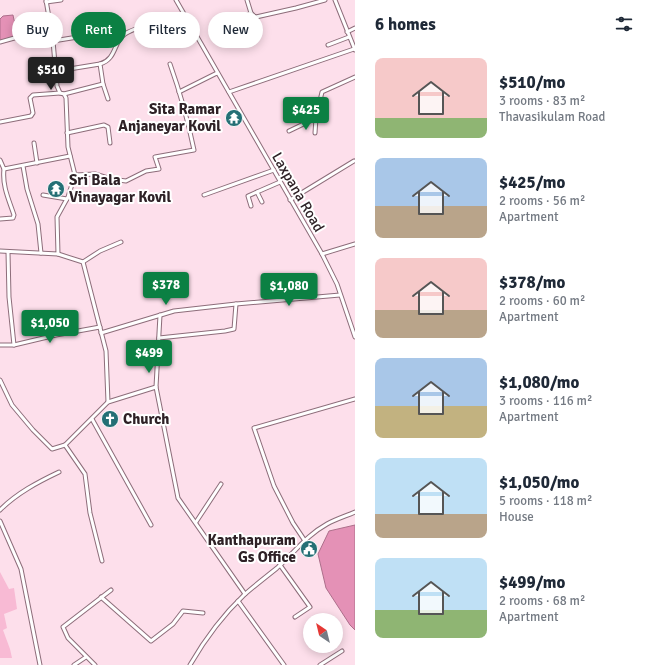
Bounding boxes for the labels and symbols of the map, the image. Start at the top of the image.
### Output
pin: $510 [27,57,75,91]
pin: $425 [282,97,330,131]
place label: Sita Ramar Anjaneyar Kovil [118,100,221,135]
temple icon: Sita Ramar Anjaneyar Kovil [224,108,244,128]
street label: Laxpana Road [268,149,328,235]
place label: Sri Bala Vinayagar Kovil [69,171,171,206]
temple icon: Sri Bala Vinayagar Kovil [46,179,66,199]
pin: $378 [142,272,190,306]
pin: $1,080 [256,273,322,307]
pin: $1,050 [17,310,83,344]
pin: $499 [125,340,173,374]
church icon: Church [100,409,120,429]
place label: Church [123,410,170,428]
place label: Kanthapuram Gs Office [207,531,296,566]
public building icon: Kanthapuram Gs Office [299,539,319,559]
north arrow [303,613,343,653]

